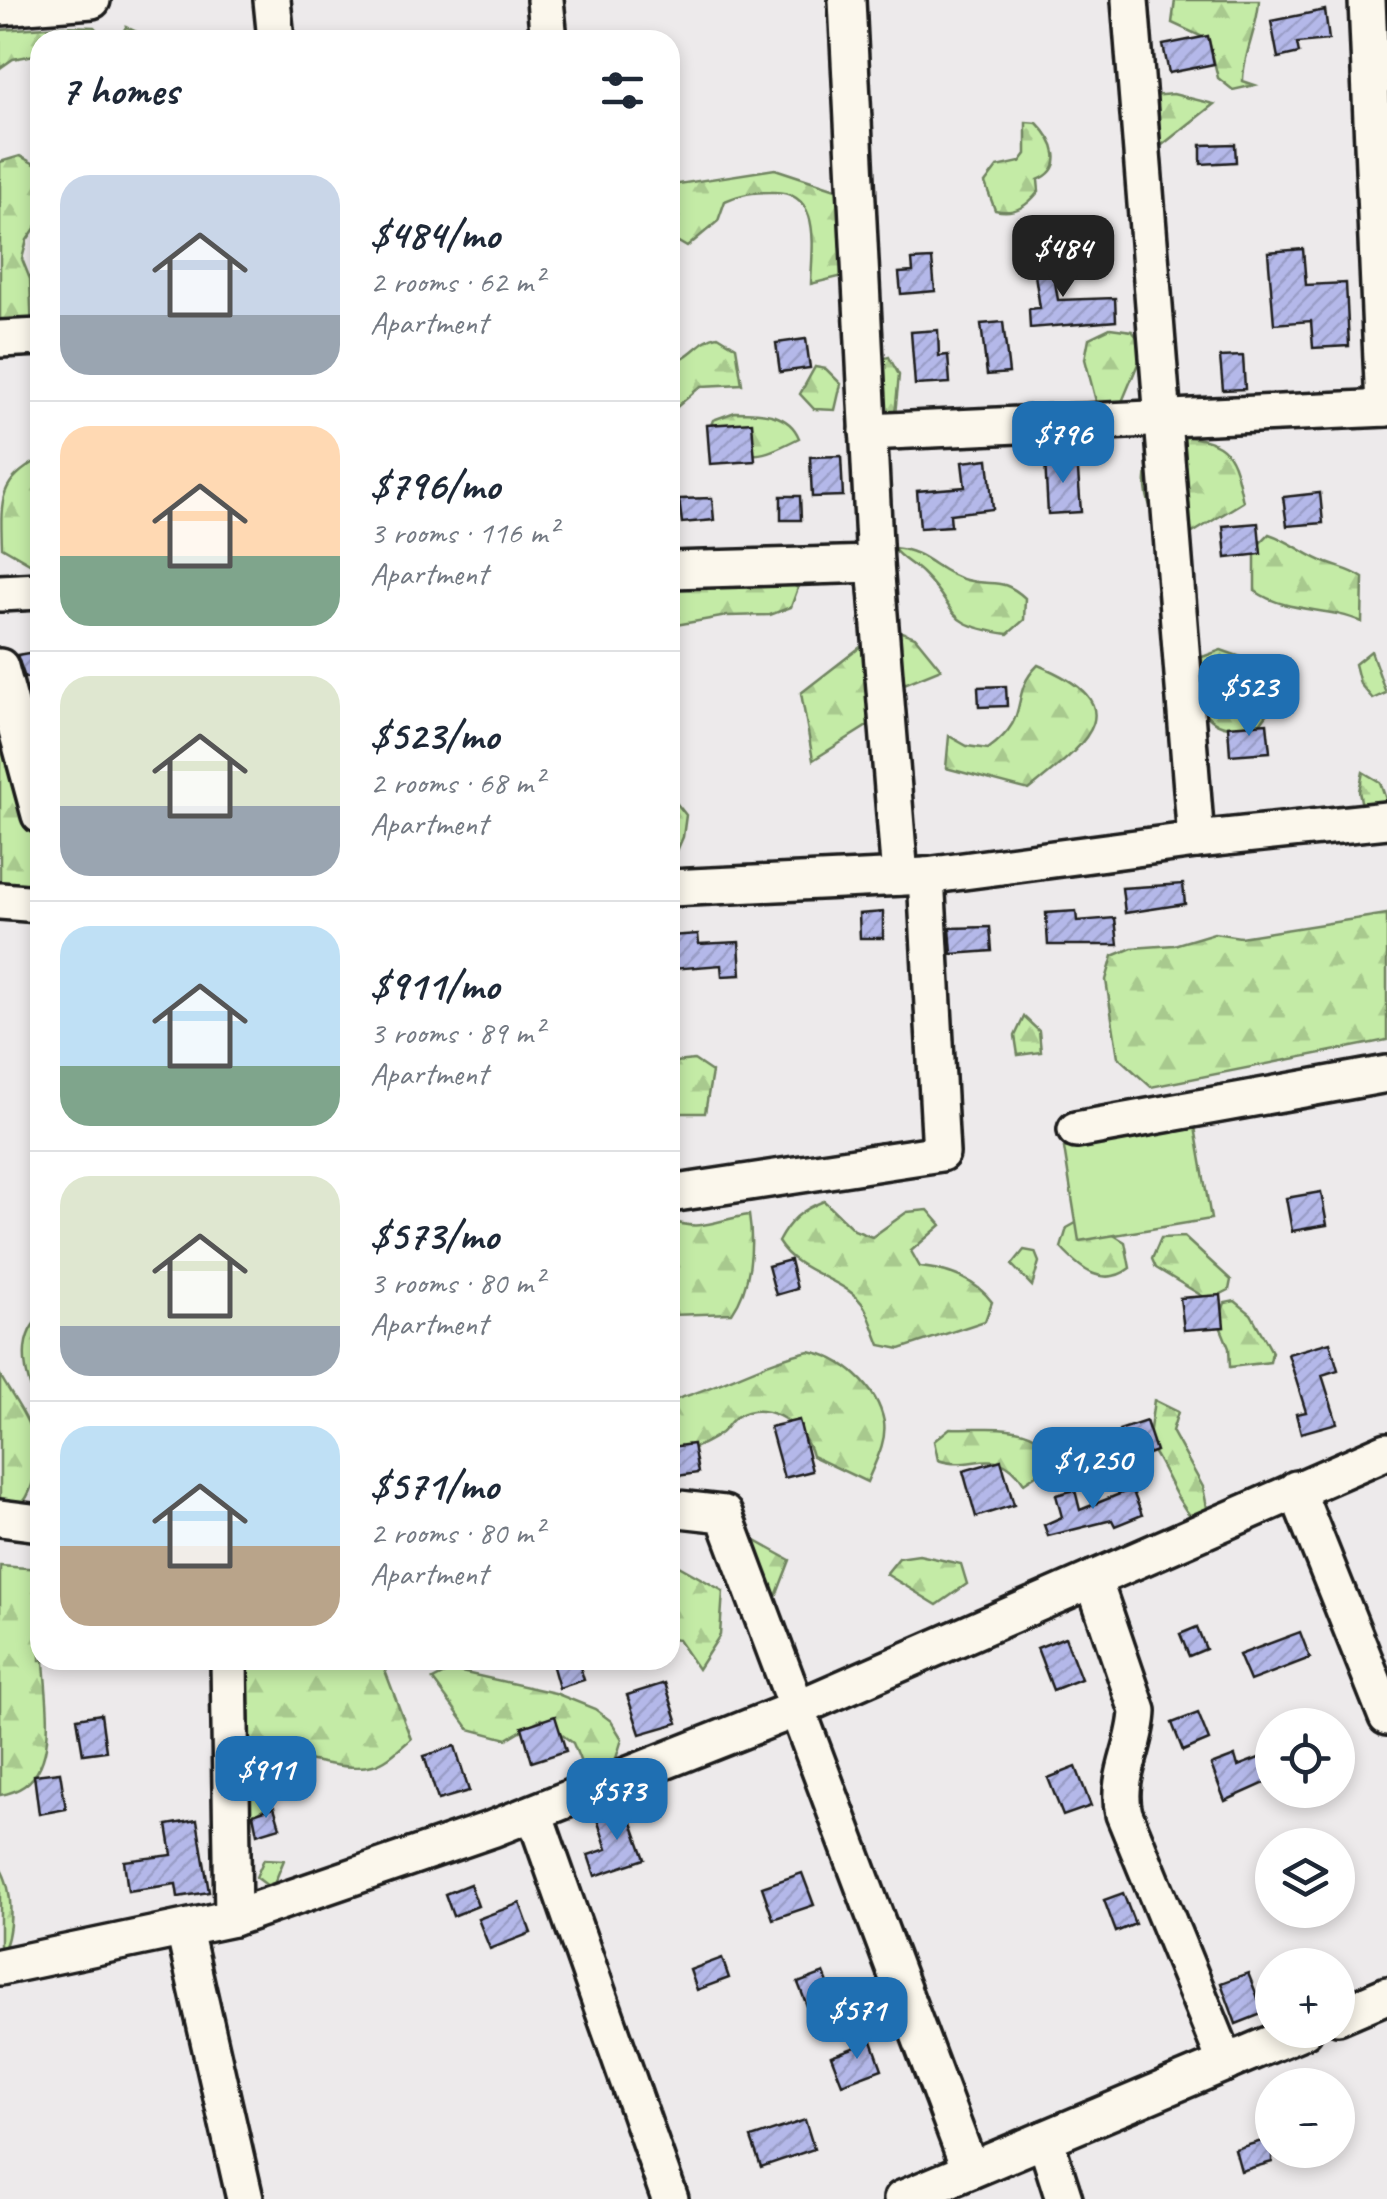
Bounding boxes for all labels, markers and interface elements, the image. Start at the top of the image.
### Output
icon: filters [595,63,650,118]
text: 7 homes [60,64,178,117]
text: $484/mo [370,208,499,261]
icon: home [140,215,260,335]
pin: $484 [1004,215,1122,300]
text: $484 [1034,227,1092,268]
text: 2 rooms · 62 m² [370,261,543,302]
text: Apartment [370,302,488,343]
pin: $796 [1004,401,1122,486]
text: $796 [1034,413,1092,454]
text: $796/mo [370,459,500,512]
icon: home [140,466,260,586]
text: 3 rooms · 116 m² [370,512,557,553]
text: Apartment [370,553,488,594]
pin: $523 [1190,654,1308,739]
text: $523 [1220,666,1278,707]
text: $523/mo [370,709,499,762]
icon: home [140,716,260,836]
text: 2 rooms · 68 m² [370,762,543,803]
text: Apartment [370,803,488,844]
text: $911/mo [370,959,499,1012]
icon: home [140,966,260,1086]
text: 3 rooms · 89 m² [370,1012,543,1053]
text: Apartment [370,1053,488,1094]
text: $573/mo [370,1209,499,1262]
icon: home [140,1216,260,1336]
text: 3 rooms · 80 m² [370,1262,543,1303]
text: Apartment [370,1303,488,1344]
pin: $1,250 [1012,1427,1174,1512]
text: $1,250 [1054,1439,1132,1480]
text: $571/mo [370,1459,499,1512]
icon: home [140,1466,260,1586]
text: 2 rooms · 80 m² [370,1512,543,1553]
text: Apartment [370,1553,488,1594]
map controls [1255,1708,1355,2168]
button: locate [1255,1708,1355,1808]
pin: $911 [207,1736,325,1821]
text: $911 [237,1748,295,1789]
pin: $573 [558,1758,676,1843]
text: $573 [589,1770,645,1811]
button: layers [1255,1828,1355,1928]
button: + [1255,1948,1355,2048]
pin: $571 [798,1977,916,2062]
text: $571 [829,1989,885,2030]
button: − [1255,2068,1355,2168]

